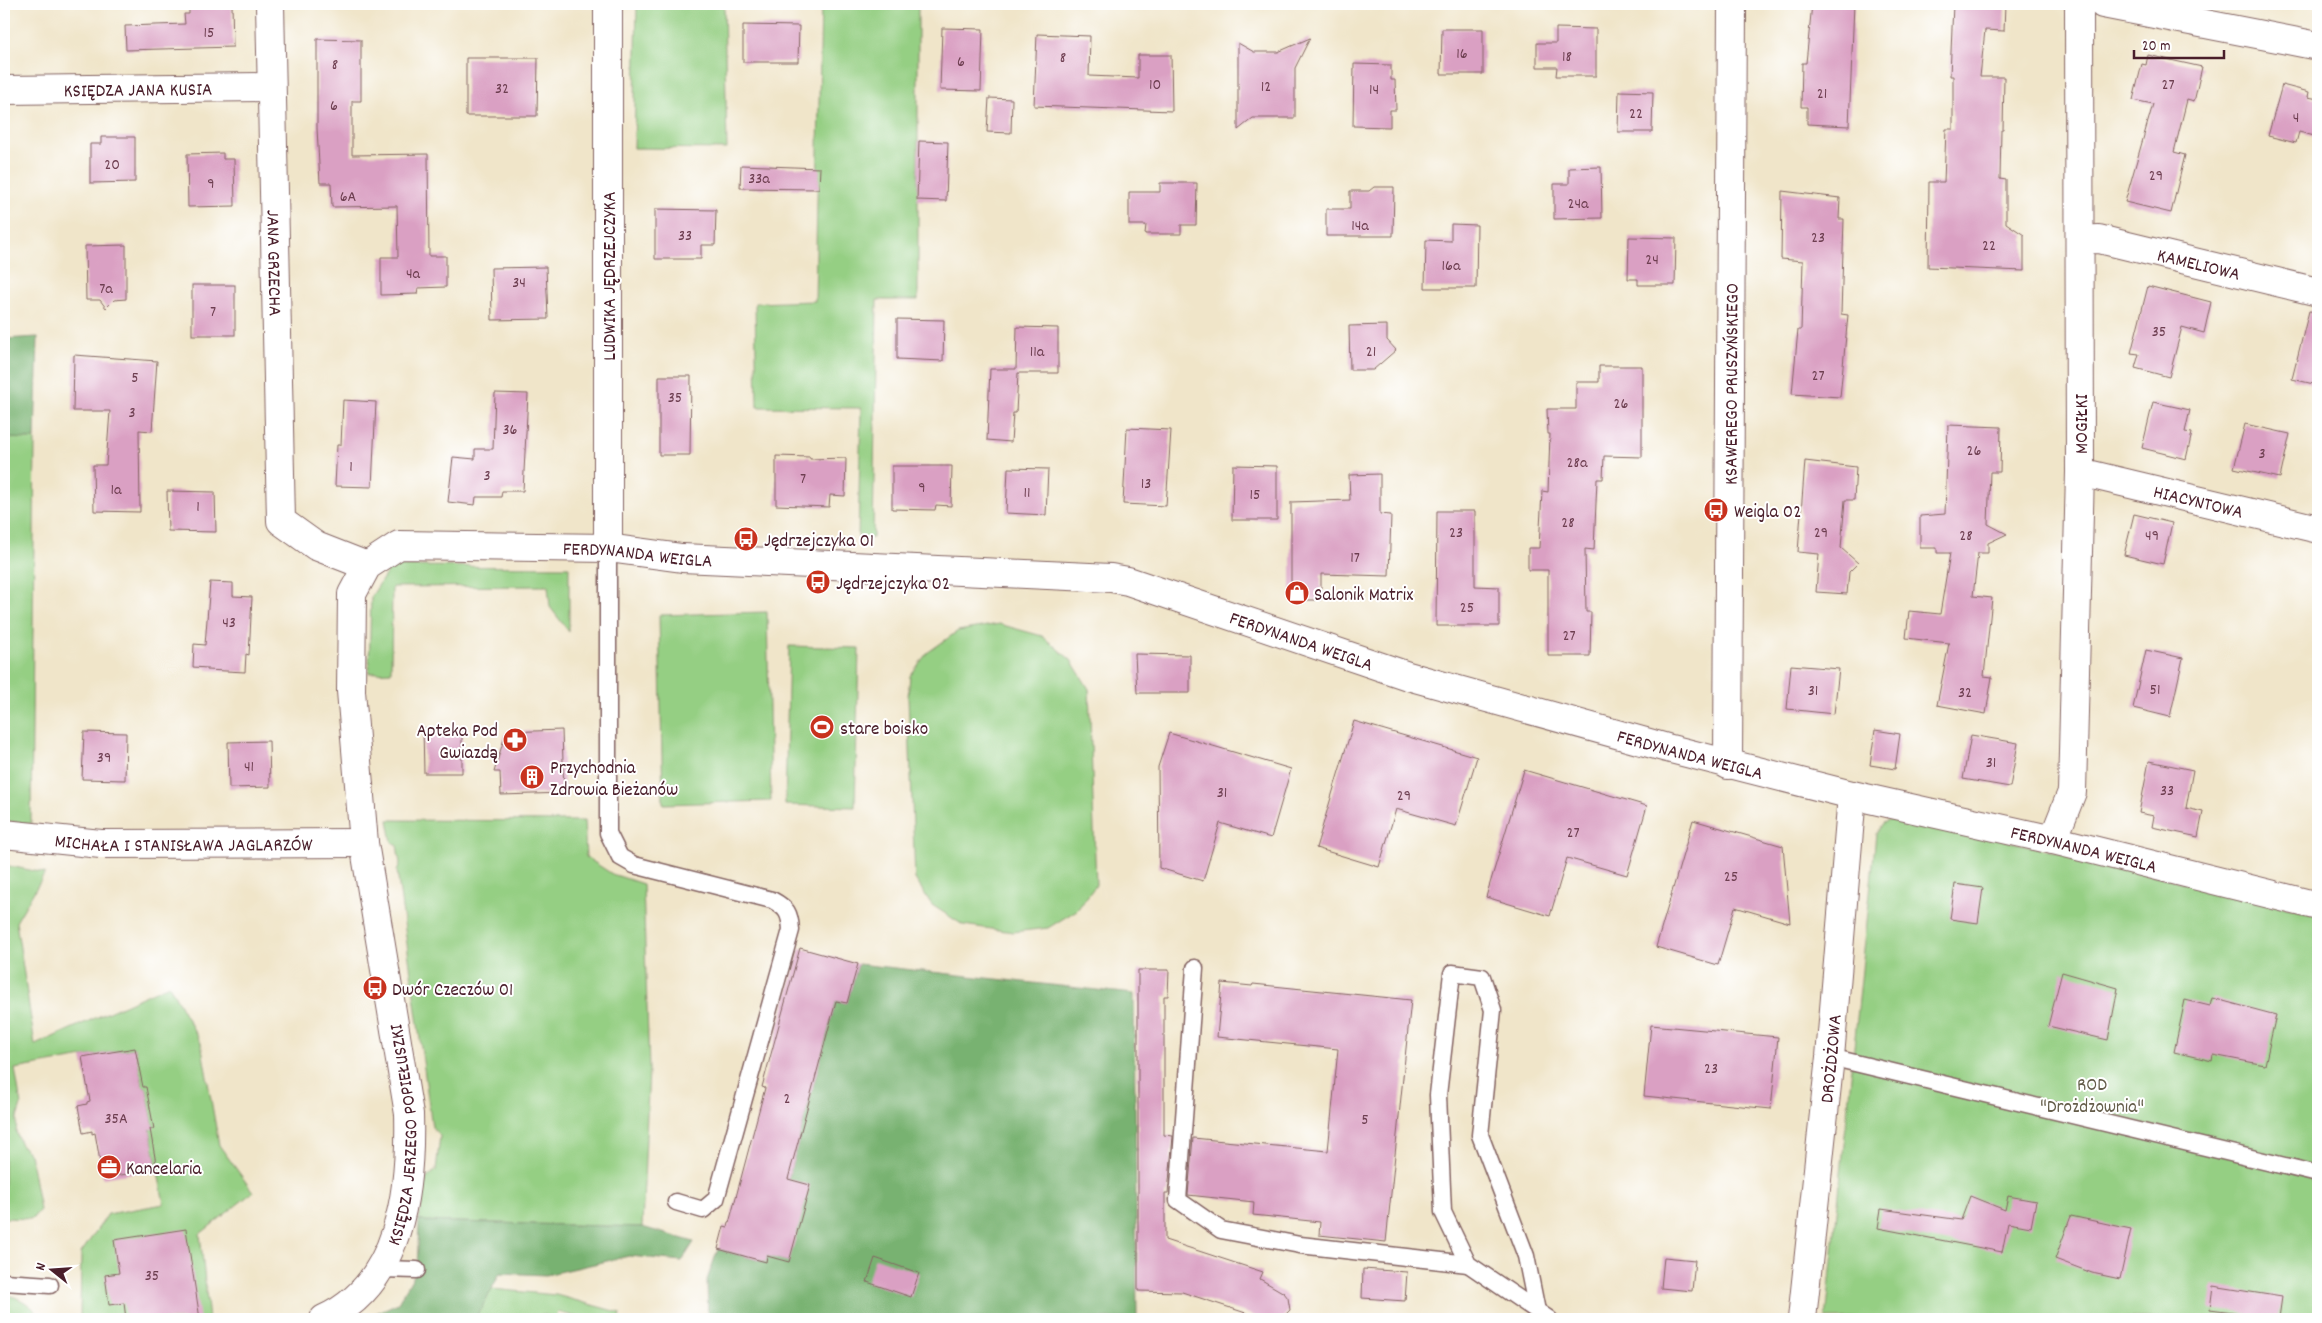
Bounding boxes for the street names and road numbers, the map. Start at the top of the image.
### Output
street label: KSIĘDZA JANA KUSIA [64,78,213,106]
street label: LUDWIKA JĘDRZEJCZYKA [598,191,625,361]
street label: JANA GRZECHA [257,209,287,317]
street label: KAMELIOWA [2154,244,2243,290]
street label: KSAWEREGO PRUSZYŃSKIEGO [1719,283,1748,485]
street label: MOGIŁKI [2070,394,2097,454]
street label: HIACYNTOWA [2150,480,2245,528]
street label: FERDYNANDA WEIGLA [563,537,713,576]
street label: FERDYNANDA WEIGLA [1225,606,1376,680]
street label: FERDYNANDA WEIGLA [1613,725,1766,789]
street label: FERDYNANDA WEIGLA [2008,821,2160,882]
street label: MICHAŁA I STANISŁAWA JAGLARZÓW [53,829,312,861]
street label: DROŻDŻOWA [1815,1013,1851,1105]
street label: KSIĘDZA JERZEGO POPIEŁUSZKI [382,1022,426,1250]

